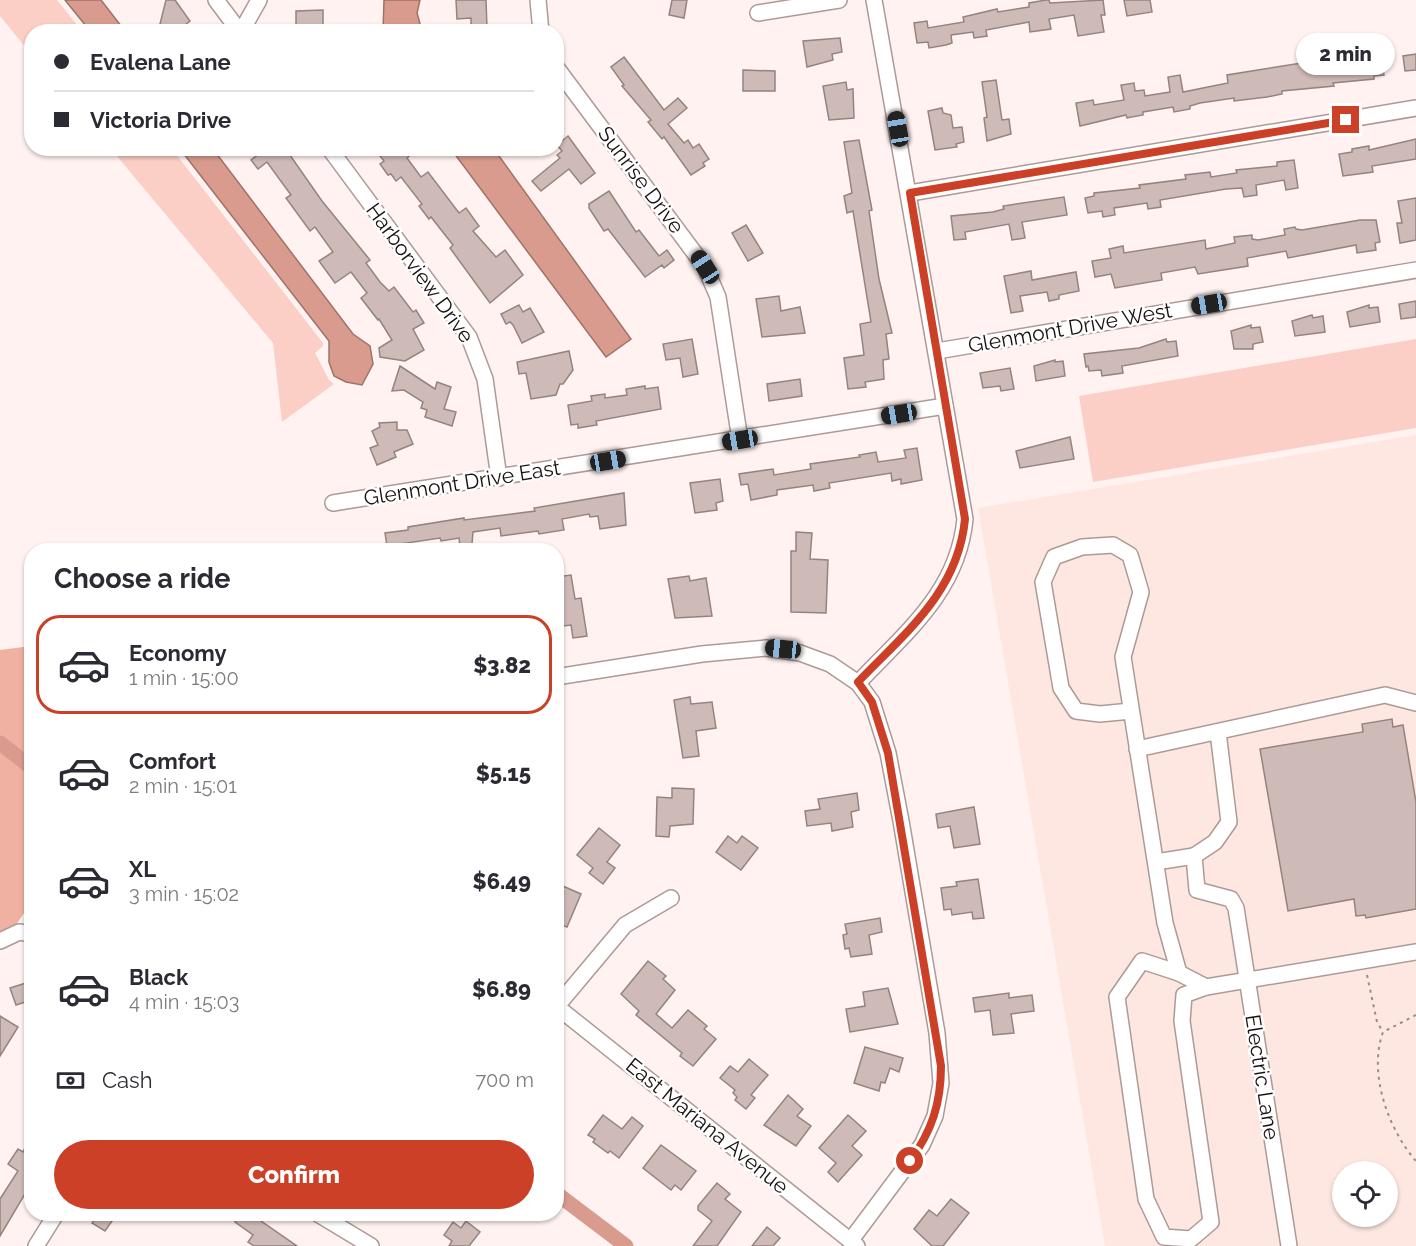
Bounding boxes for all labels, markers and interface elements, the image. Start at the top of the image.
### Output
callout: 2 min [1296,33,1396,75]
text: 2 min [1319,42,1372,66]
text: Evalena Lane [90,49,231,75]
route end [1332,106,1359,133]
text: Victoria Drive [90,107,231,133]
car [886,110,910,148]
street label: Sunrise Drive [593,121,690,238]
street label: Harborview Drive [361,198,480,348]
car [688,247,722,287]
car [1190,292,1228,316]
street label: Glenmont Drive West [966,297,1174,358]
car [880,402,918,426]
car [721,428,759,452]
car [589,449,627,473]
street label: Glenmont Drive East [362,455,562,510]
text: Choose a ride [54,563,230,594]
icon: car [57,638,111,692]
car [764,638,802,660]
text: Economy [129,640,227,666]
text: $3.82 [473,652,531,678]
text: 1 min · 15:00 [129,666,239,690]
icon: car [57,746,111,800]
text: Comfort [129,748,216,774]
text: $5.15 [476,760,531,786]
text: 2 min · 15:01 [129,774,237,798]
icon: car [57,854,111,908]
text: XL [129,856,156,882]
text: $6.49 [473,868,531,894]
text: 3 min · 15:02 [129,882,239,906]
icon: car [57,962,111,1016]
text: Black [129,964,188,990]
text: $6.89 [472,976,531,1002]
text: 4 min · 15:03 [129,990,240,1014]
street label: Electric Lane [1240,1013,1285,1141]
street label: East Mariana Avenue [621,1052,794,1199]
icon: cash [54,1064,87,1097]
text: Cash [102,1067,153,1093]
text: 700 m [475,1068,534,1092]
button: Confirm [54,1140,534,1209]
route start [896,1147,923,1174]
map controls [1332,1161,1398,1227]
button: locate [1332,1161,1398,1227]

